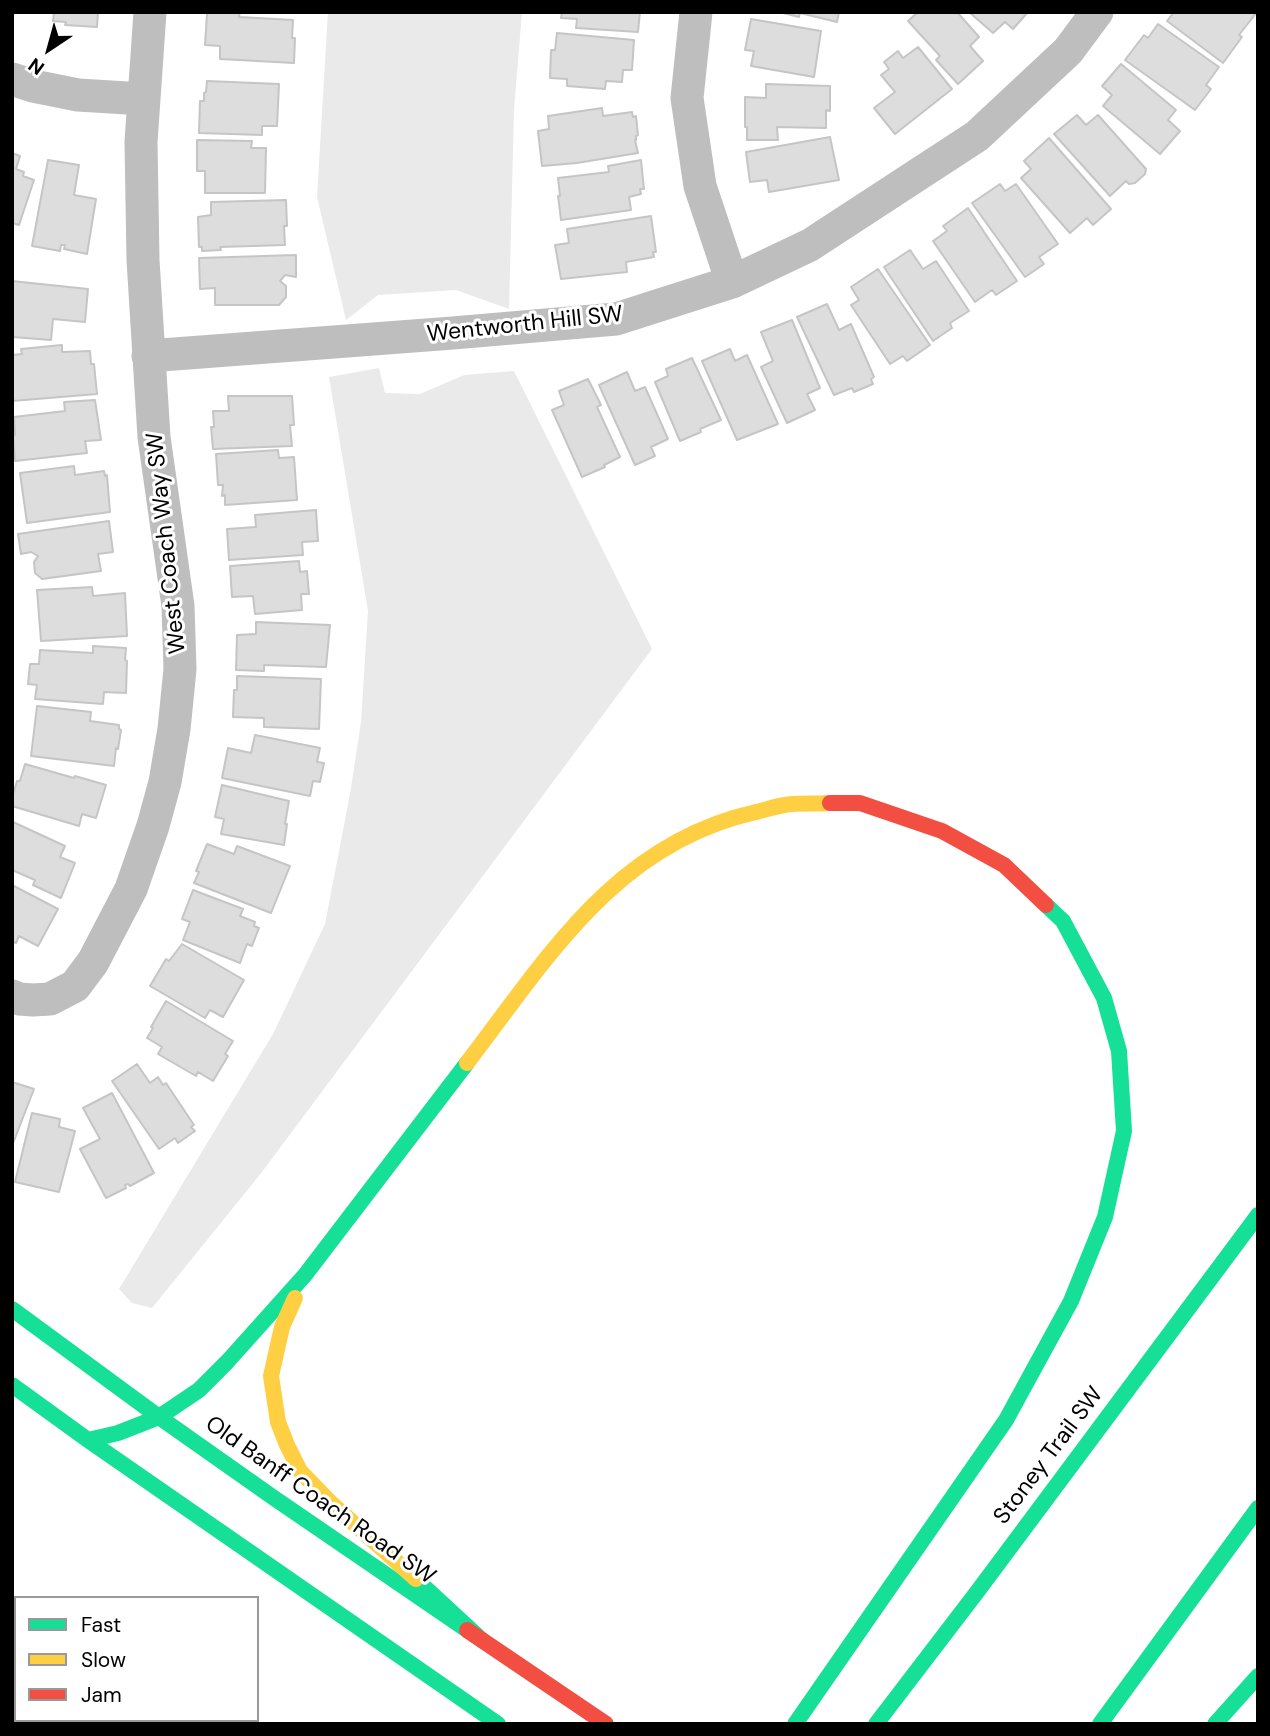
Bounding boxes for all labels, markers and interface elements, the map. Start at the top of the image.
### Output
north arrow [14,14,84,84]
text: N [23,52,49,81]
street label: Wentworth Hill SW [426,301,624,349]
street label: West Coach Way SW [142,431,192,655]
street label: Stoney Trail SW [988,1382,1110,1530]
street label: Old Banff Coach Road SW [200,1411,440,1591]
legend [14,1596,259,1722]
text: Fast [81,1611,121,1639]
text: Slow [81,1646,126,1674]
text: Jam [81,1681,122,1709]

